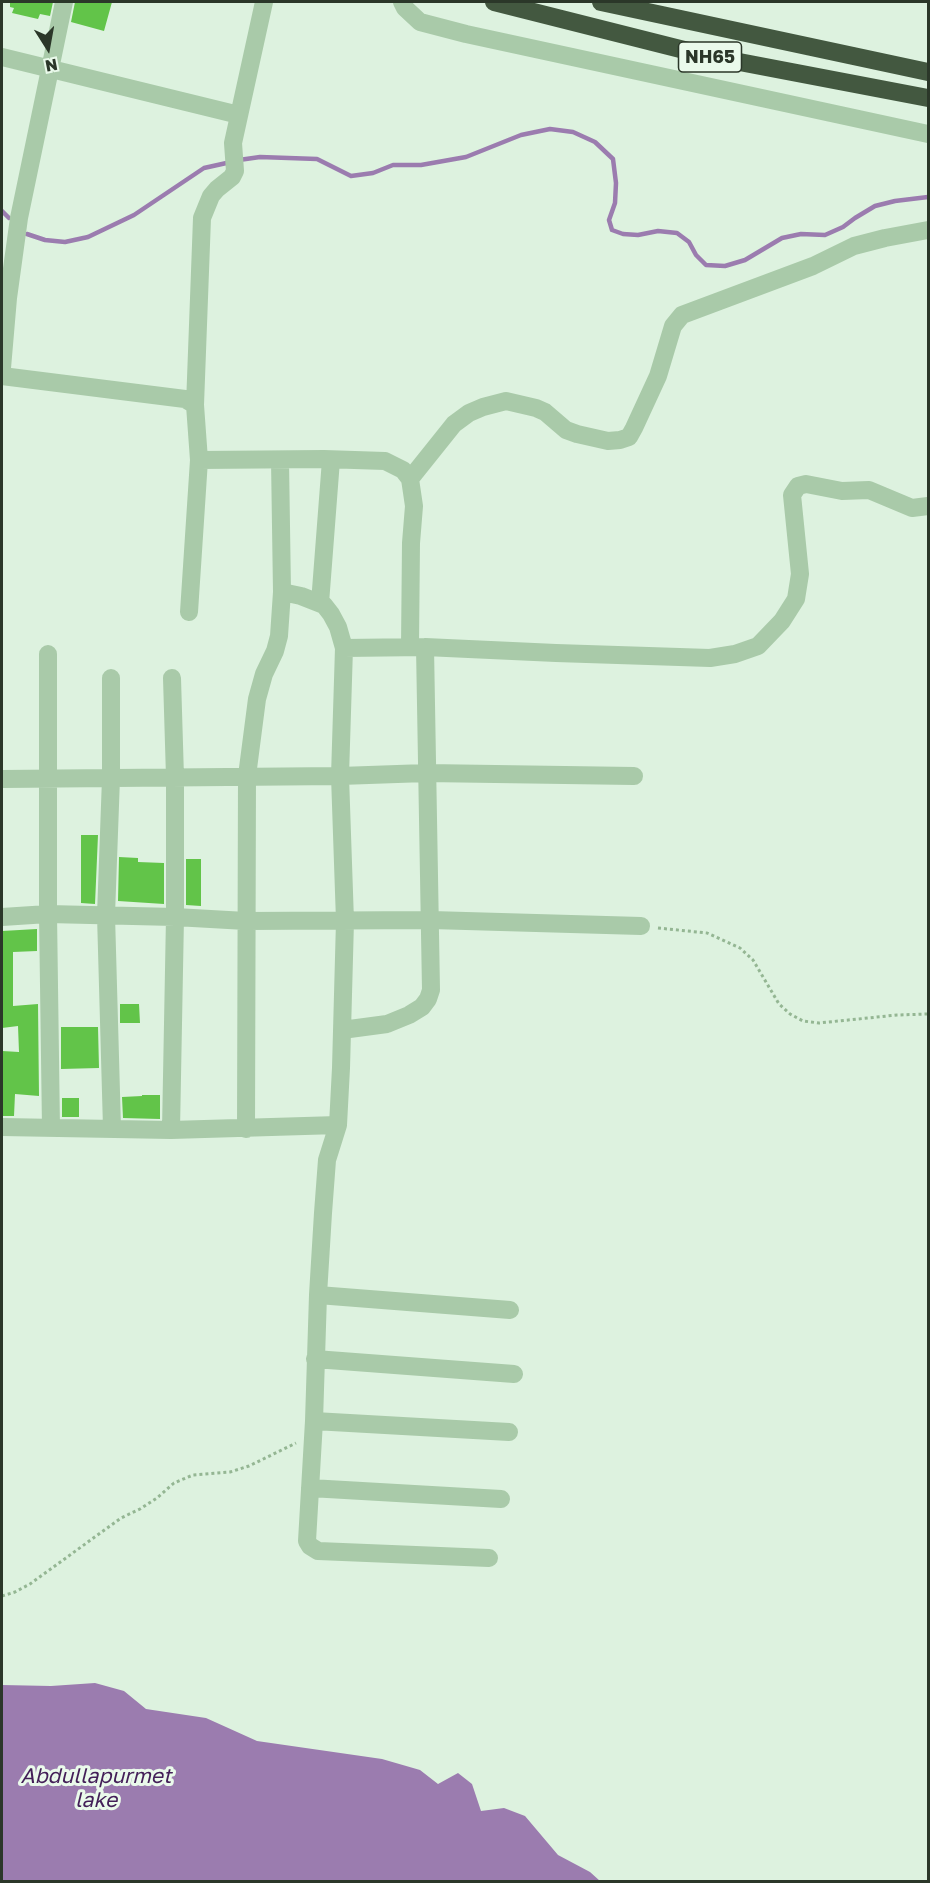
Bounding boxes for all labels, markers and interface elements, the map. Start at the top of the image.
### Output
north arrow [18,18,78,78]
road number: NH65 [678,42,742,72]
text: N [44,55,59,77]
water label: Abdullapurmet lake [21,1763,171,1813]

